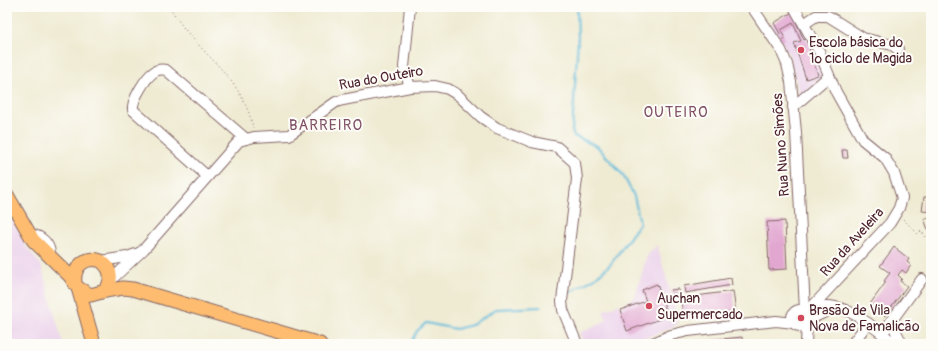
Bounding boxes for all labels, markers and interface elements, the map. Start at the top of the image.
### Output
place label: Escola básica do 1º ciclo de Magida [809,34,912,67]
marker: Escola básica do 1º ciclo de Magida [796,45,806,55]
street label: Rua do Outeiro [338,62,425,94]
street label: Rua Nuno Simões [769,92,793,197]
district label: OUTEIRO [643,103,709,122]
district label: BARREIRO [289,116,363,135]
street label: Rua da Aveleira [817,204,887,280]
place label: Auchan Supermercado [657,290,743,323]
marker: Auchan Supermercado [644,301,654,311]
place label: Brasão de Vila Nova de Famalicão [809,302,920,335]
marker: Brasão de Vila Nova de Famalicão [796,313,806,323]

